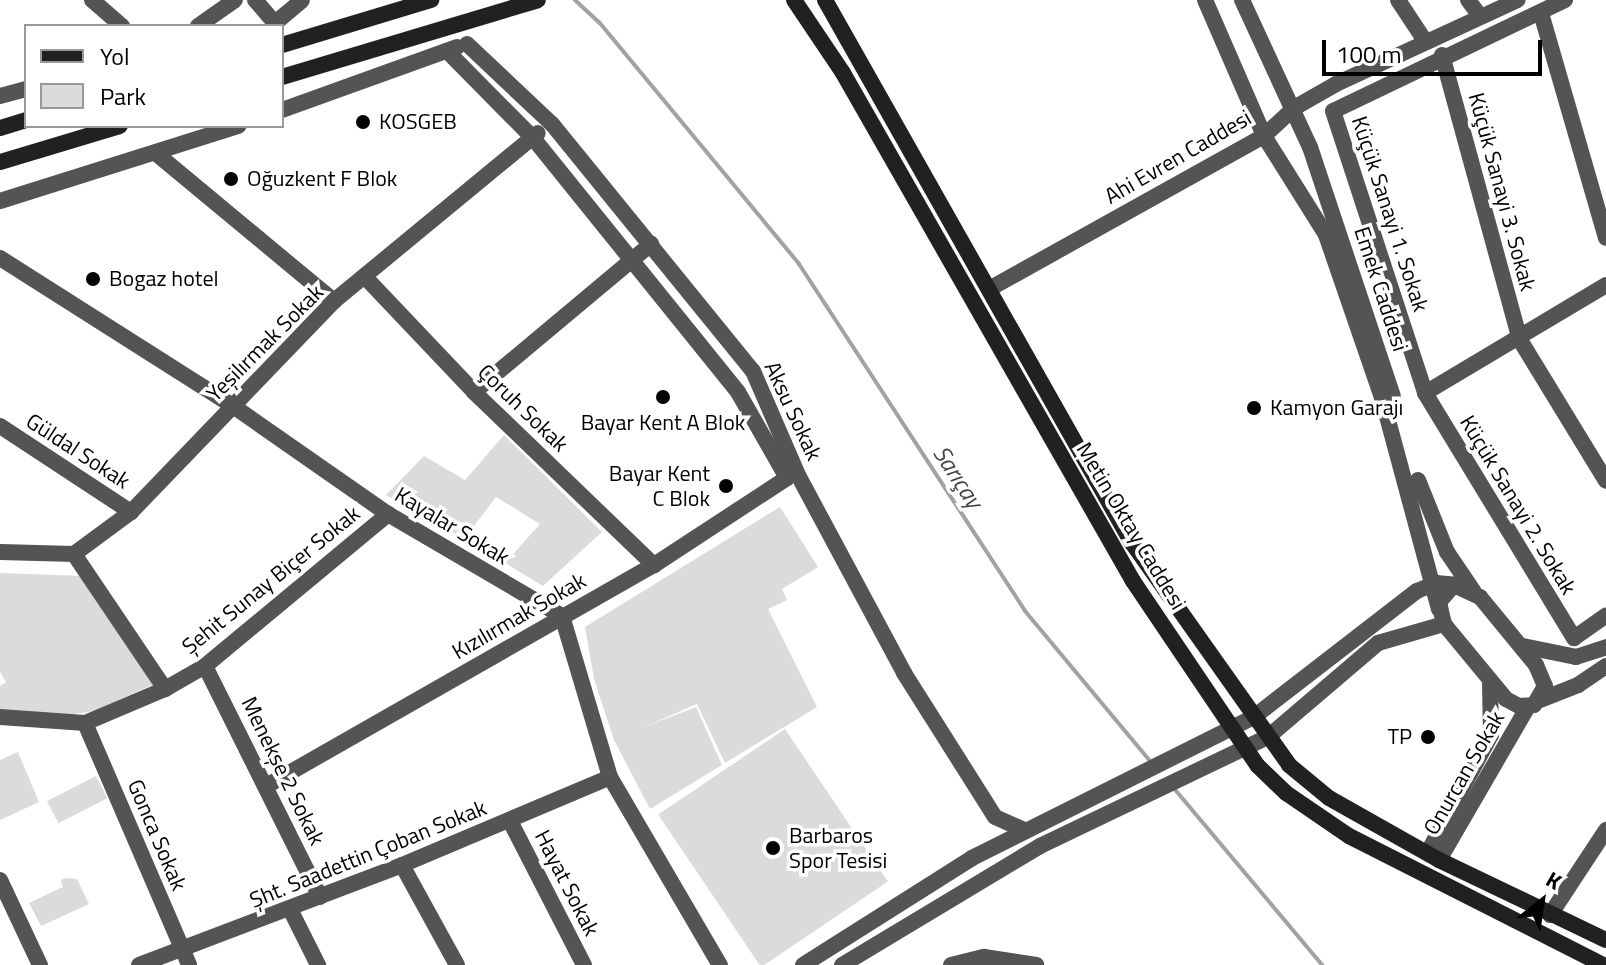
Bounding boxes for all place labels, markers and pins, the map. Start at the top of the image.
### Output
place label: KOSGEB [379,109,457,135]
marker: KOSGEB [354,113,372,131]
place label: Oğuzkent F Blok [247,166,397,192]
marker: Oğuzkent F Blok [222,170,240,188]
place label: Bogaz hotel [109,266,219,292]
marker: Bogaz hotel [84,270,102,288]
marker: Bayar Kent A Blok [654,388,672,406]
place label: Kamyon Garajı [1270,395,1403,421]
marker: Kamyon Garajı [1245,399,1263,417]
place label: Bayar Kent A Blok [581,410,745,436]
place label: Bayar Kent C Blok [609,460,710,512]
marker: Bayar Kent C Blok [717,477,735,495]
place label: TP [1387,724,1412,750]
marker: TP [1419,728,1437,746]
place label: Barbaros Spor Tesisi [789,822,887,874]
marker: Barbaros Spor Tesisi [764,839,782,857]

